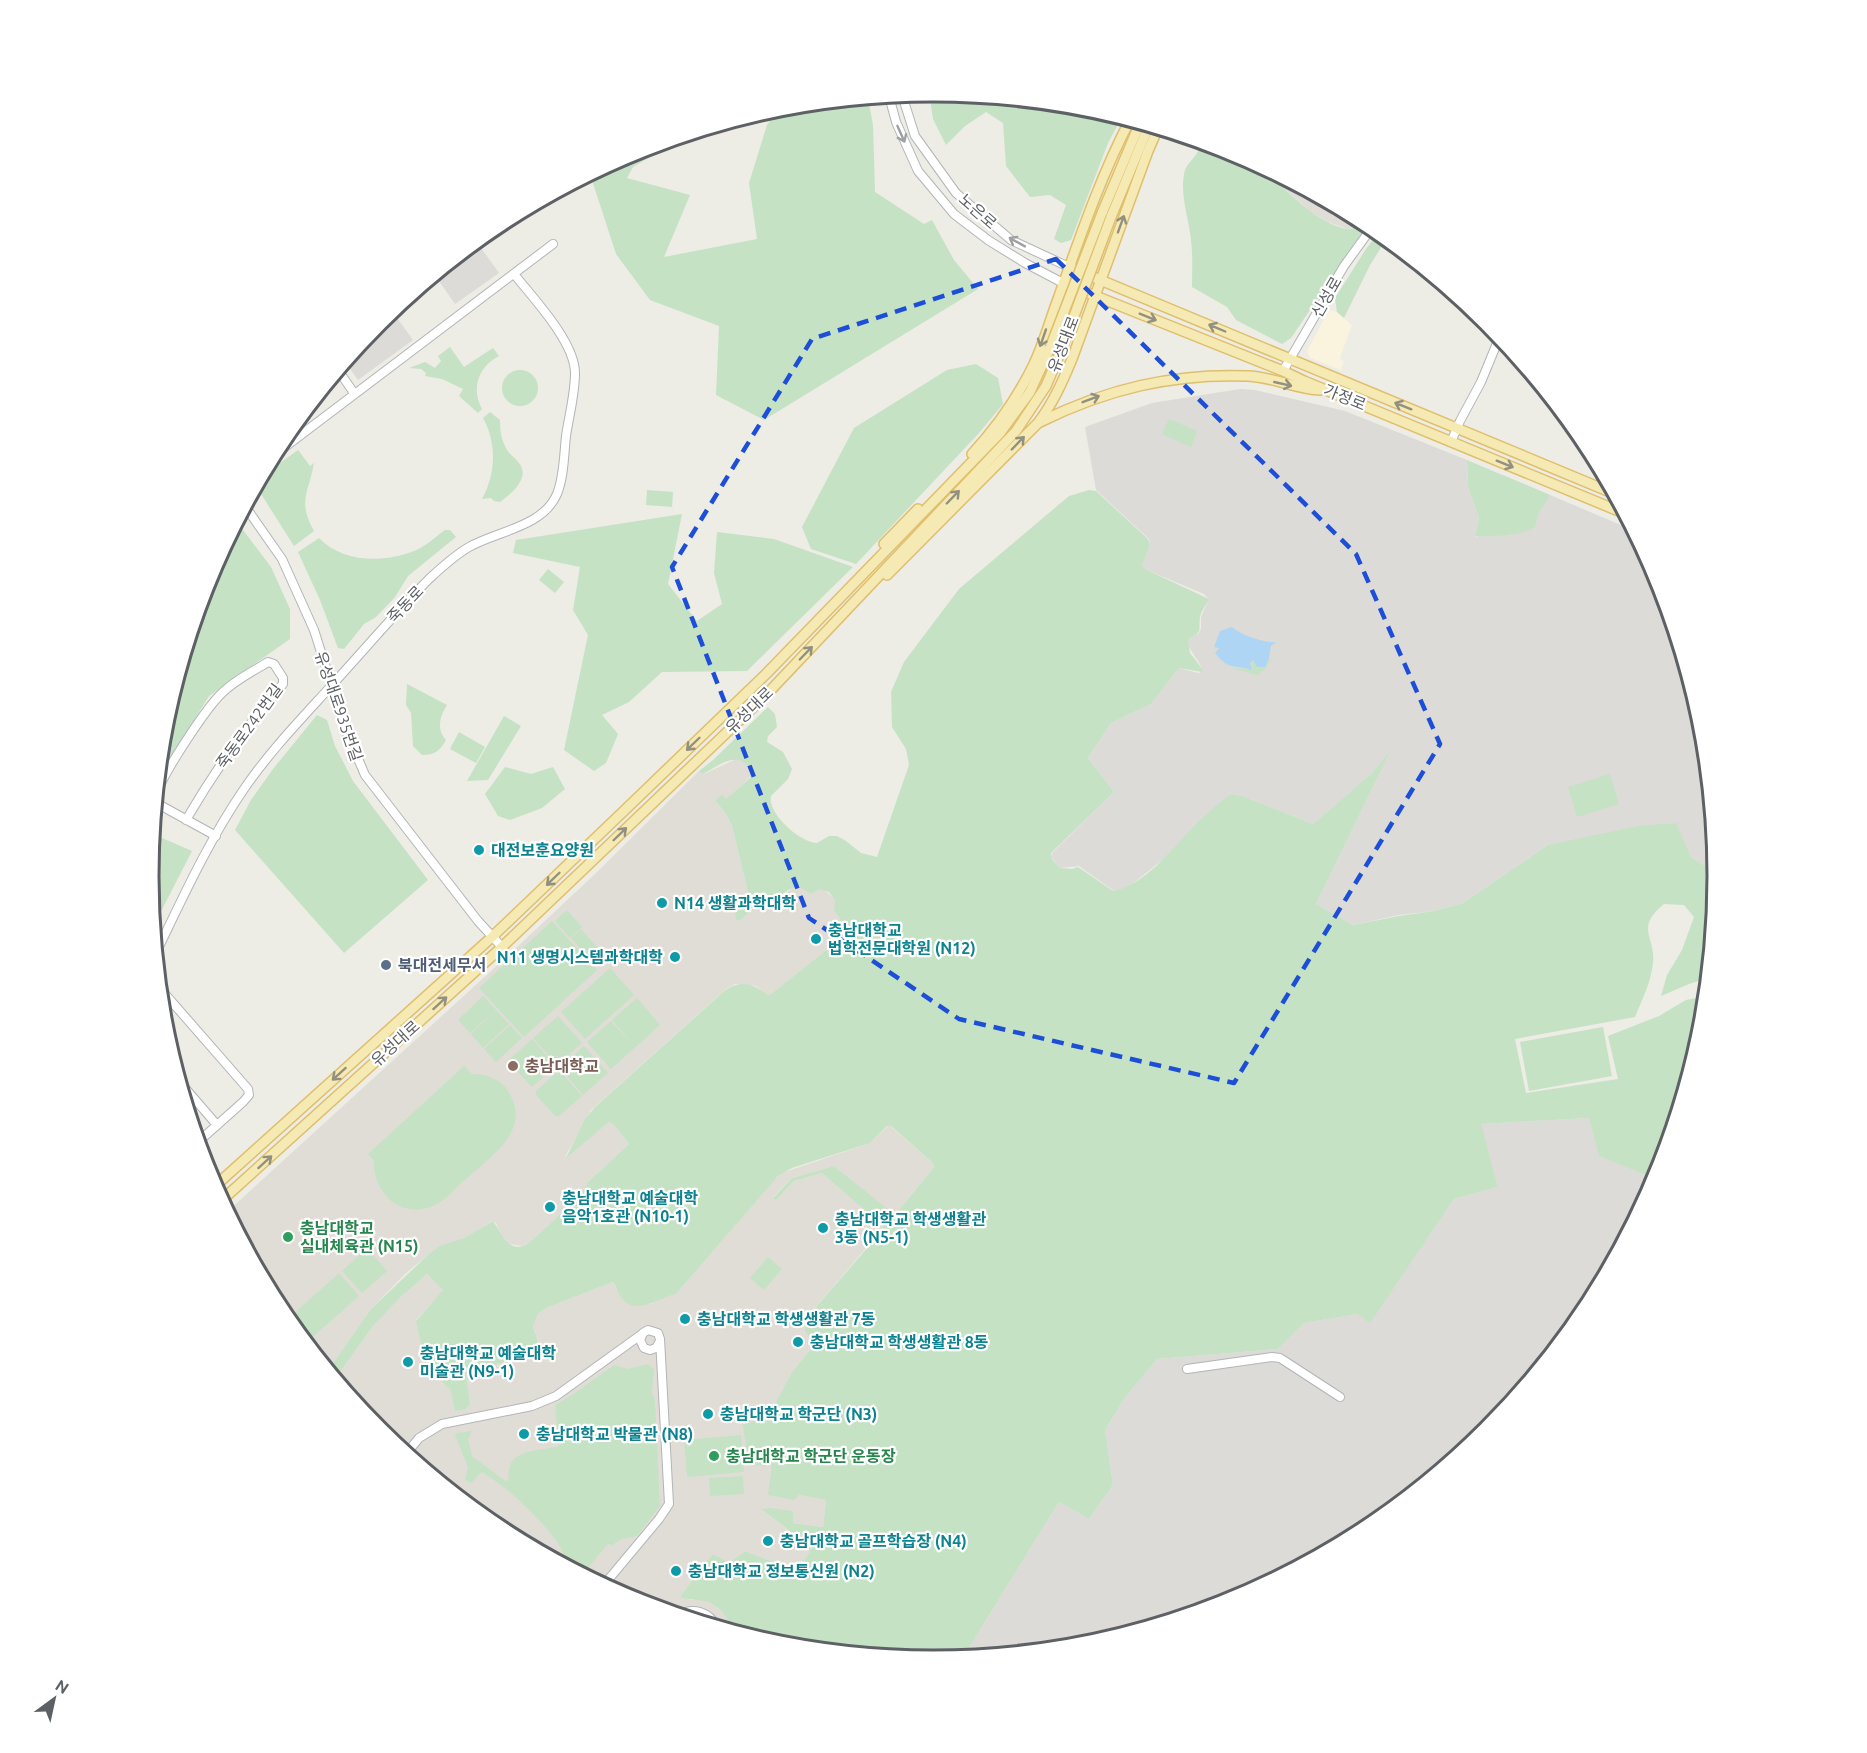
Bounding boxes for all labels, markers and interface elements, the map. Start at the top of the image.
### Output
one-way arrow [897,125,908,143]
street label: 노은로 [955,190,1001,232]
one-way arrow [1117,216,1128,234]
one-way arrow [1008,236,1025,248]
street label: 신성로 [1307,273,1345,321]
one-way arrow [1139,312,1157,323]
street label: 유성대로 [1044,313,1082,375]
one-way arrow [1208,322,1226,333]
one-way arrow [1037,328,1048,347]
one-way arrow [1273,378,1292,390]
street label: 가정로 [1321,380,1369,414]
one-way arrow [1082,393,1100,404]
one-way arrow [1394,400,1413,411]
one-way arrow [1011,436,1025,451]
one-way arrow [1496,459,1514,470]
one-way arrow [946,490,960,505]
street label: 죽동로 [383,582,427,626]
one-way arrow [799,645,814,660]
street label: 유성대로935번길 [312,649,366,763]
street label: 죽동로242번길 [212,680,286,772]
street label: 유성대로 [722,683,777,737]
one-way arrow [686,737,701,751]
one-way arrow [612,827,627,842]
place label: 대전보훈요양원 [491,841,594,859]
marker: 대전보훈요양원 [472,843,486,857]
one-way arrow [545,872,560,886]
place label: N14 생활과학대학 [674,894,796,912]
marker: N14 생활과학대학 [655,896,669,910]
place label: 충남대학교 법학전문대학원 (N12) [828,921,976,958]
marker: 충남대학교 법학전문대학원 (N12) [809,932,823,946]
place label: N11 생명시스템과학대학 [497,948,663,966]
marker: N11 생명시스템과학대학 [668,950,682,964]
place label: 북대전세무서 [398,956,486,974]
marker: 북대전세무서 [379,958,393,972]
one-way arrow [433,996,448,1010]
street label: 유성대로 [367,1016,423,1069]
place label: 충남대학교 [525,1057,599,1075]
marker: 충남대학교 [506,1059,520,1073]
one-way arrow [332,1067,347,1081]
one-way arrow [257,1155,272,1169]
place label: 충남대학교 예술대학 음악1호관 (N10-1) [562,1189,699,1226]
marker: 충남대학교 예술대학 음악1호관 (N10-1) [543,1200,557,1214]
place label: 충남대학교 학생생활관 3동 (N5-1) [835,1210,986,1247]
place label: 충남대학교 실내체육관 (N15) [300,1219,418,1256]
marker: 충남대학교 학생생활관 3동 (N5-1) [816,1221,830,1235]
marker: 충남대학교 실내체육관 (N15) [281,1230,295,1244]
place label: 충남대학교 학생생활관 7동 [697,1310,876,1328]
marker: 충남대학교 학생생활관 7동 [678,1312,692,1326]
place label: 충남대학교 학생생활관 8동 [810,1333,989,1351]
marker: 충남대학교 학생생활관 8동 [791,1335,805,1349]
place label: 충남대학교 예술대학 미술관 (N9-1) [420,1344,557,1381]
marker: 충남대학교 예술대학 미술관 (N9-1) [401,1355,415,1369]
place label: 충남대학교 학군단 (N3) [720,1405,877,1424]
marker: 충남대학교 학군단 (N3) [701,1407,715,1421]
place label: 충남대학교 박물관 (N8) [536,1425,693,1444]
marker: 충남대학교 박물관 (N8) [517,1427,531,1441]
place label: 충남대학교 학군단 운동장 [726,1447,896,1465]
marker: 충남대학교 학군단 운동장 [707,1449,721,1463]
place label: 충남대학교 골프학습장 (N4) [780,1532,967,1551]
marker: 충남대학교 골프학습장 (N4) [761,1534,775,1548]
place label: 충남대학교 정보통신원 (N2) [688,1562,875,1581]
marker: 충남대학교 정보통신원 (N2) [669,1564,683,1578]
north arrow [24,1669,84,1729]
text: N [52,1676,72,1697]

